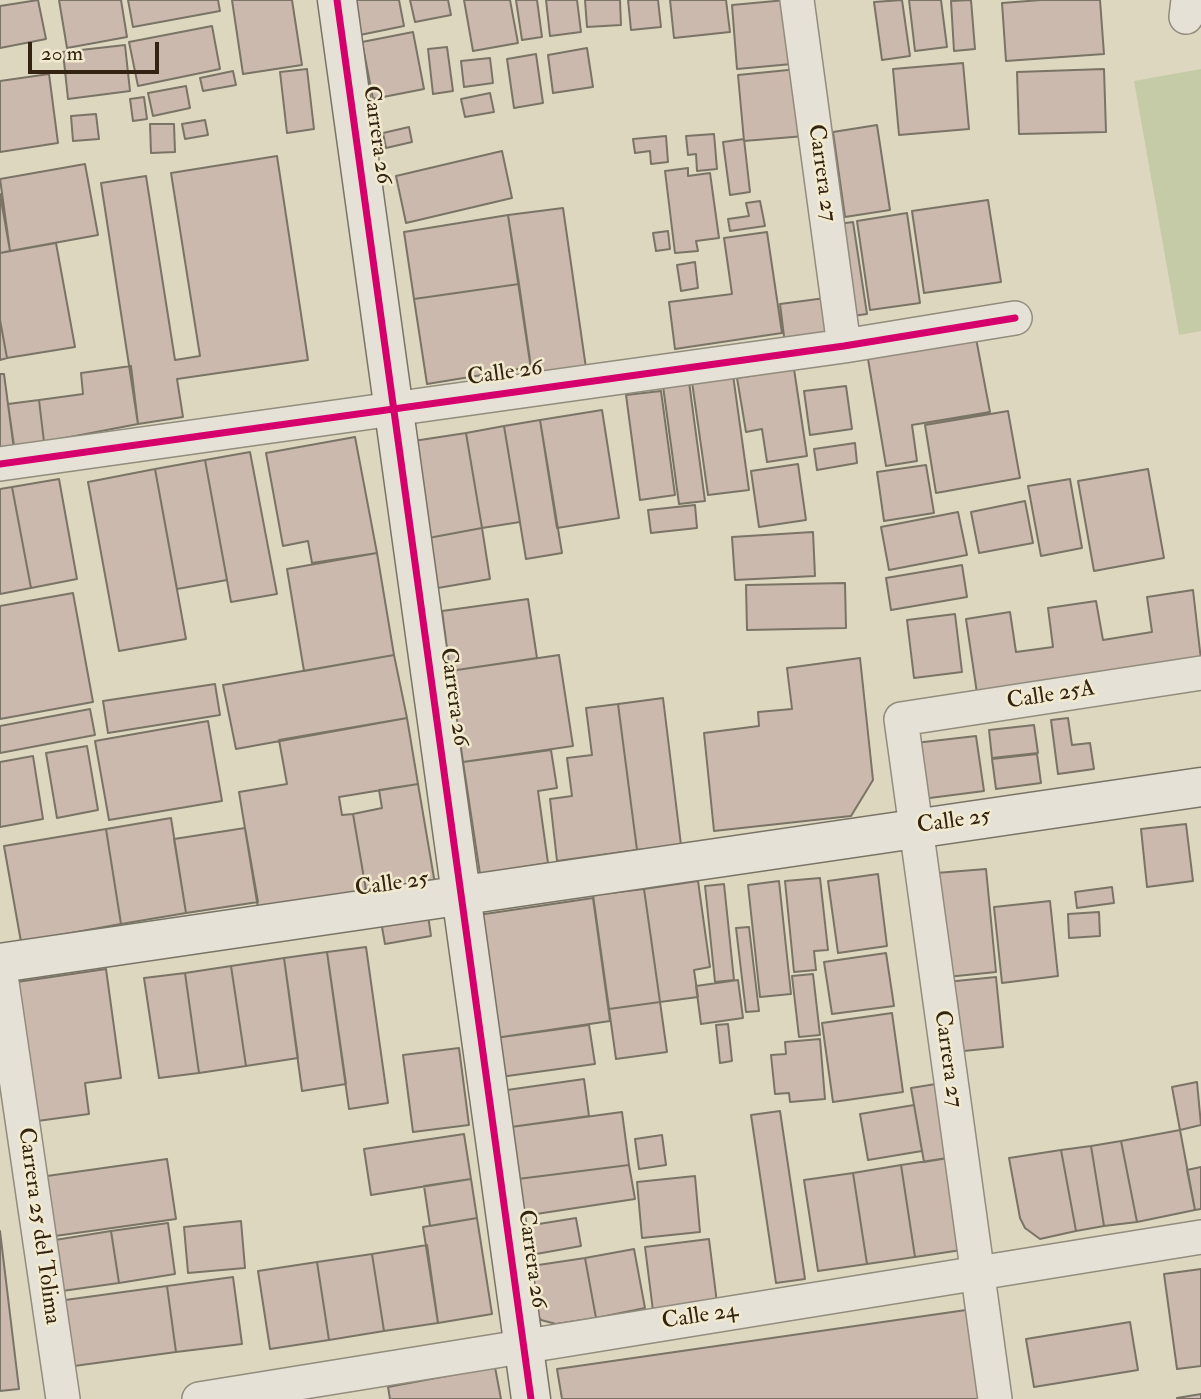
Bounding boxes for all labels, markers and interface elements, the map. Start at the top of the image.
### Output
scale bar [32,28,163,72]
text: 20 m [41,40,83,67]
street label: Carrera 26 [355,84,397,186]
street label: Carrera 27 [801,123,841,223]
street label: Calle 26 [466,355,544,393]
street label: Carrera 26 [432,646,474,748]
street label: Calle 25A [1005,675,1097,717]
street label: Calle 25 [915,803,993,841]
street label: Calle 25 [353,866,431,904]
street label: Carrera 27 [927,1009,967,1109]
street label: Carrera 25 del Tolima [11,1126,65,1326]
street label: Carrera 26 [510,1208,552,1310]
street label: Calle 24 [660,1297,740,1337]

